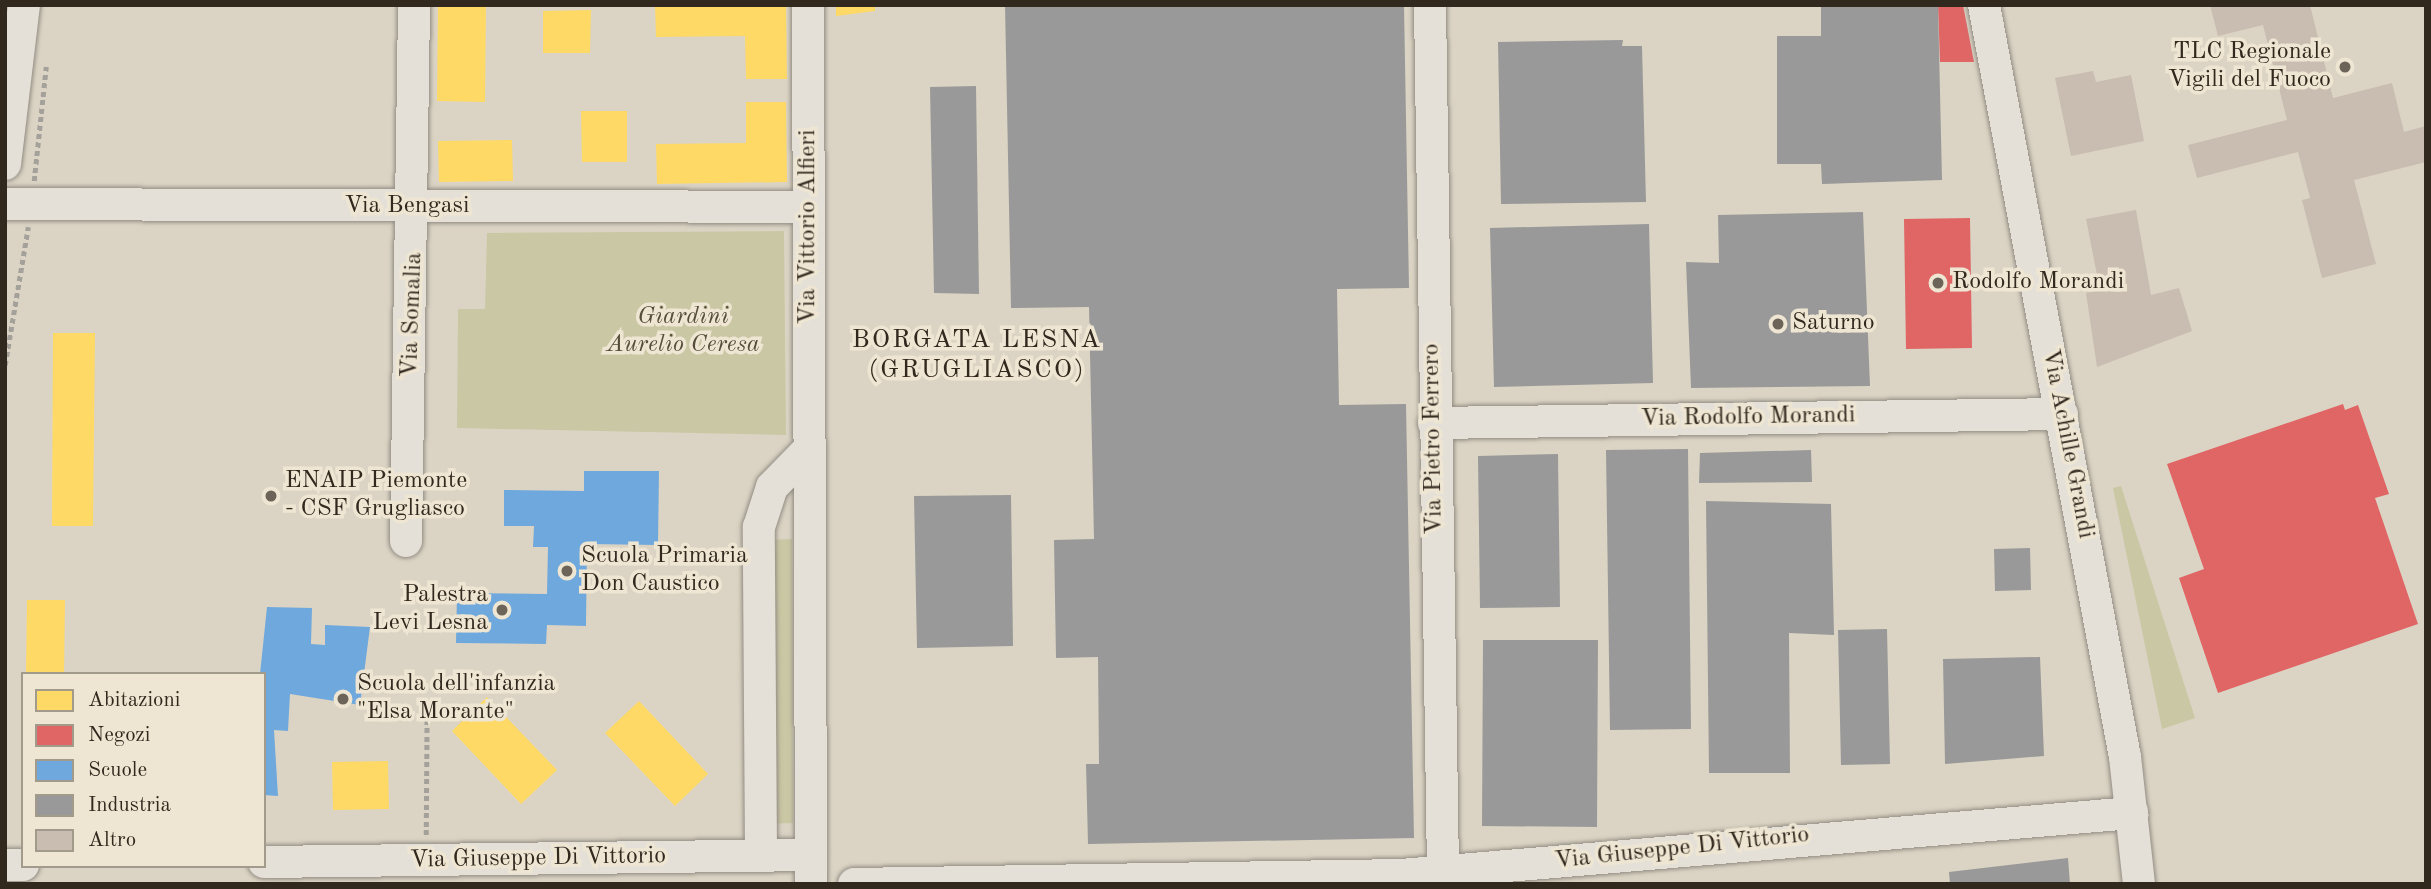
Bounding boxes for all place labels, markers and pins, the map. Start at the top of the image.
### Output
place label: TLC Regionale Vigili del Fuoco [2168,39,2331,95]
marker: TLC Regionale Vigili del Fuoco [2337,59,2353,75]
place label: Rodolfo Morandi [1952,269,2124,297]
marker: Rodolfo Morandi [1930,275,1946,291]
place label: Saturno [1792,310,1875,338]
marker: Saturno [1770,316,1786,332]
place label: ENAIP Piemonte - CSF Grugliasco [285,468,467,524]
marker: ENAIP Piemonte - CSF Grugliasco [263,488,279,504]
place label: Scuola Primaria Don Caustico [581,543,748,599]
marker: Scuola Primaria Don Caustico [559,563,575,579]
place label: Palestra Levi Lesna [373,582,488,638]
marker: Palestra Levi Lesna [494,602,510,618]
place label: Scuola dell'infanzia "Elsa Morante" [357,671,555,727]
marker: Scuola dell'infanzia "Elsa Morante" [335,691,351,707]

